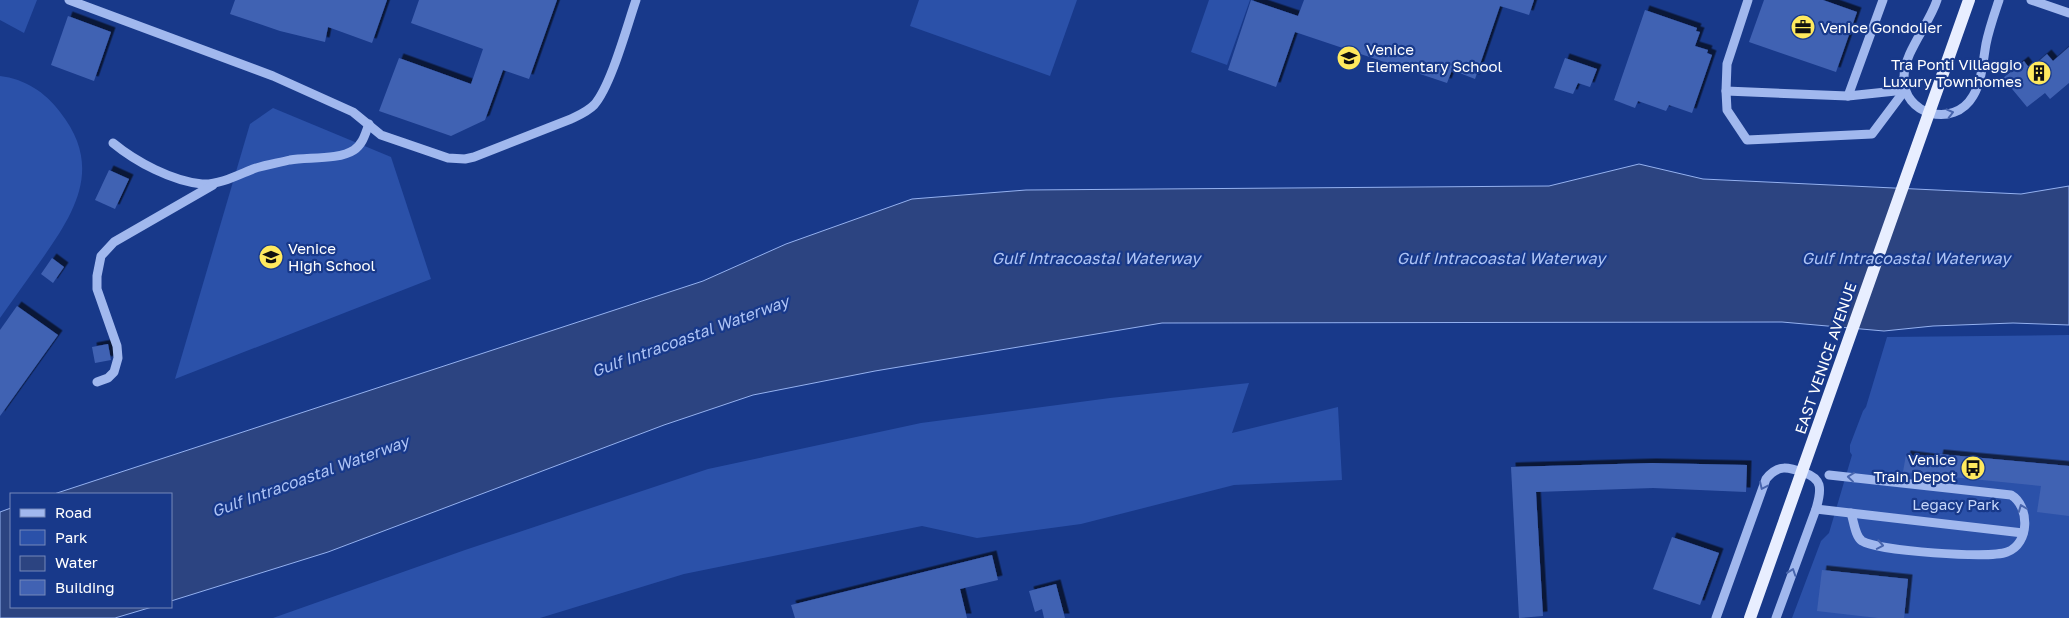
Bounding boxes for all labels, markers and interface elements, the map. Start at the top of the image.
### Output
office icon: Venice Gondolier [1790,14,1816,40]
place label: Venice Gondolier [1820,18,1942,36]
place label: Venice Elementary School [1366,40,1502,75]
school or university icon: Venice Elementary School [1336,45,1362,71]
place label: Tra Ponti Villaggio Luxury Townhomes [1883,55,2022,90]
building icon: Tra Ponti Villaggio Luxury Townhomes [2026,60,2052,86]
one-way arrow [1946,108,1954,119]
place label: Venice High School [288,239,376,274]
school or university icon: Venice High School [258,244,284,270]
water label: Gulf Intracoastal Waterway [992,248,1202,268]
water label: Gulf Intracoastal Waterway [1397,248,1607,268]
water label: Gulf Intracoastal Waterway [1802,248,2012,268]
street label: EAST VENICE AVENUE [1791,280,1859,436]
water label: Gulf Intracoastal Waterway [589,290,793,381]
water label: Gulf Intracoastal Waterway [209,430,413,521]
place label: Venice Train Depot [1873,450,1956,485]
bus stop icon: Venice Train Depot [1960,455,1986,481]
one-way arrow [1846,472,1854,483]
one-way arrow [1759,481,1770,490]
legend [10,493,172,608]
park label: Legacy Park [1912,495,2000,513]
text: Road [55,503,92,521]
one-way arrow [2018,504,2028,513]
text: Park [55,528,88,546]
one-way arrow [1875,540,1884,550]
text: Water [55,553,98,571]
one-way arrow [1786,568,1796,577]
text: Building [55,578,115,596]

